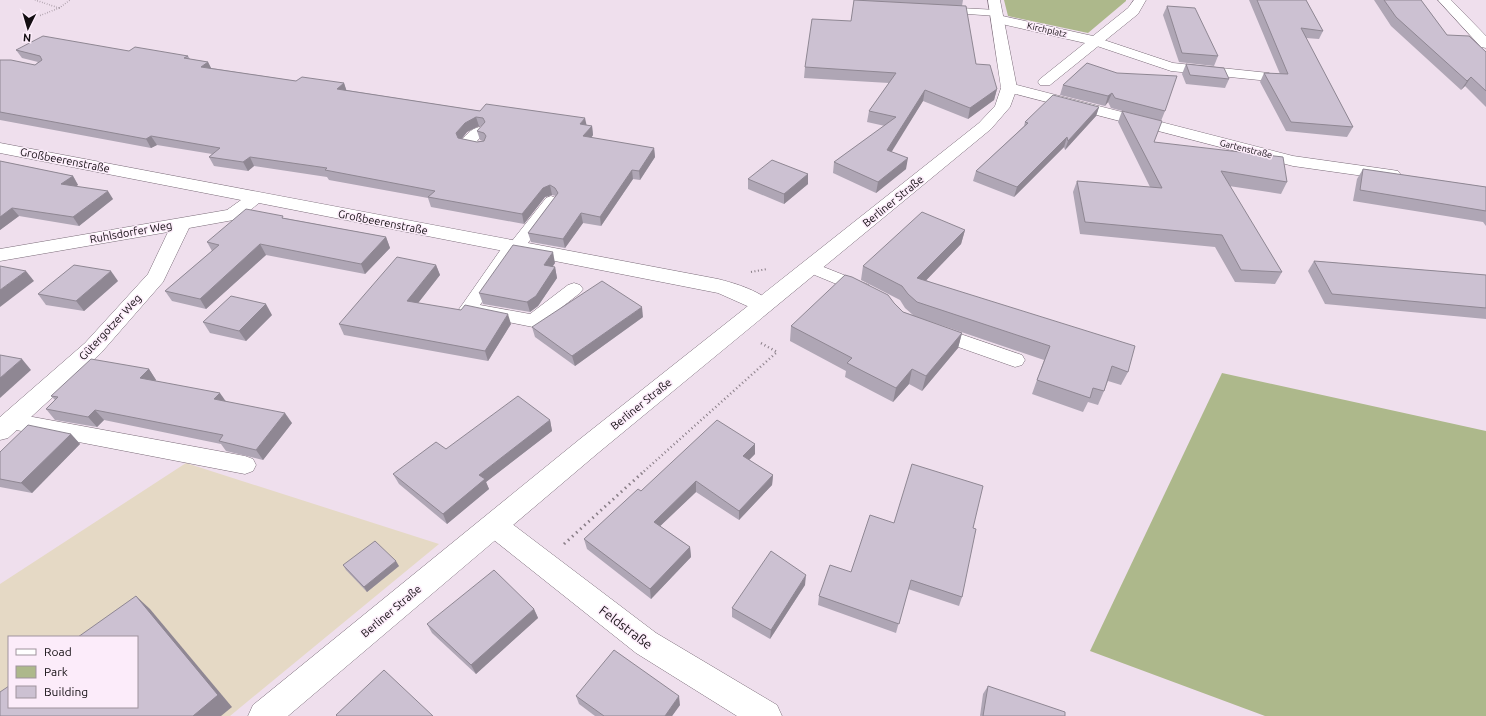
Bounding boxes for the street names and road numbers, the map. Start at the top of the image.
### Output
street label: Kirchplatz [1026,21,1068,39]
street label: Gartenstraße [1219,138,1273,160]
street label: Großbeerenstraße [19,145,111,175]
street label: Berliner Straße [860,173,926,229]
street label: Großbeerenstraße [337,207,429,237]
street label: Ruhlsdorfer Weg [89,219,173,245]
street label: Gütergotzer Weg [77,292,143,362]
street label: Berliner Straße [608,376,674,432]
street label: Berliner Straße [359,582,423,640]
street label: Feldstraße [597,603,655,651]

